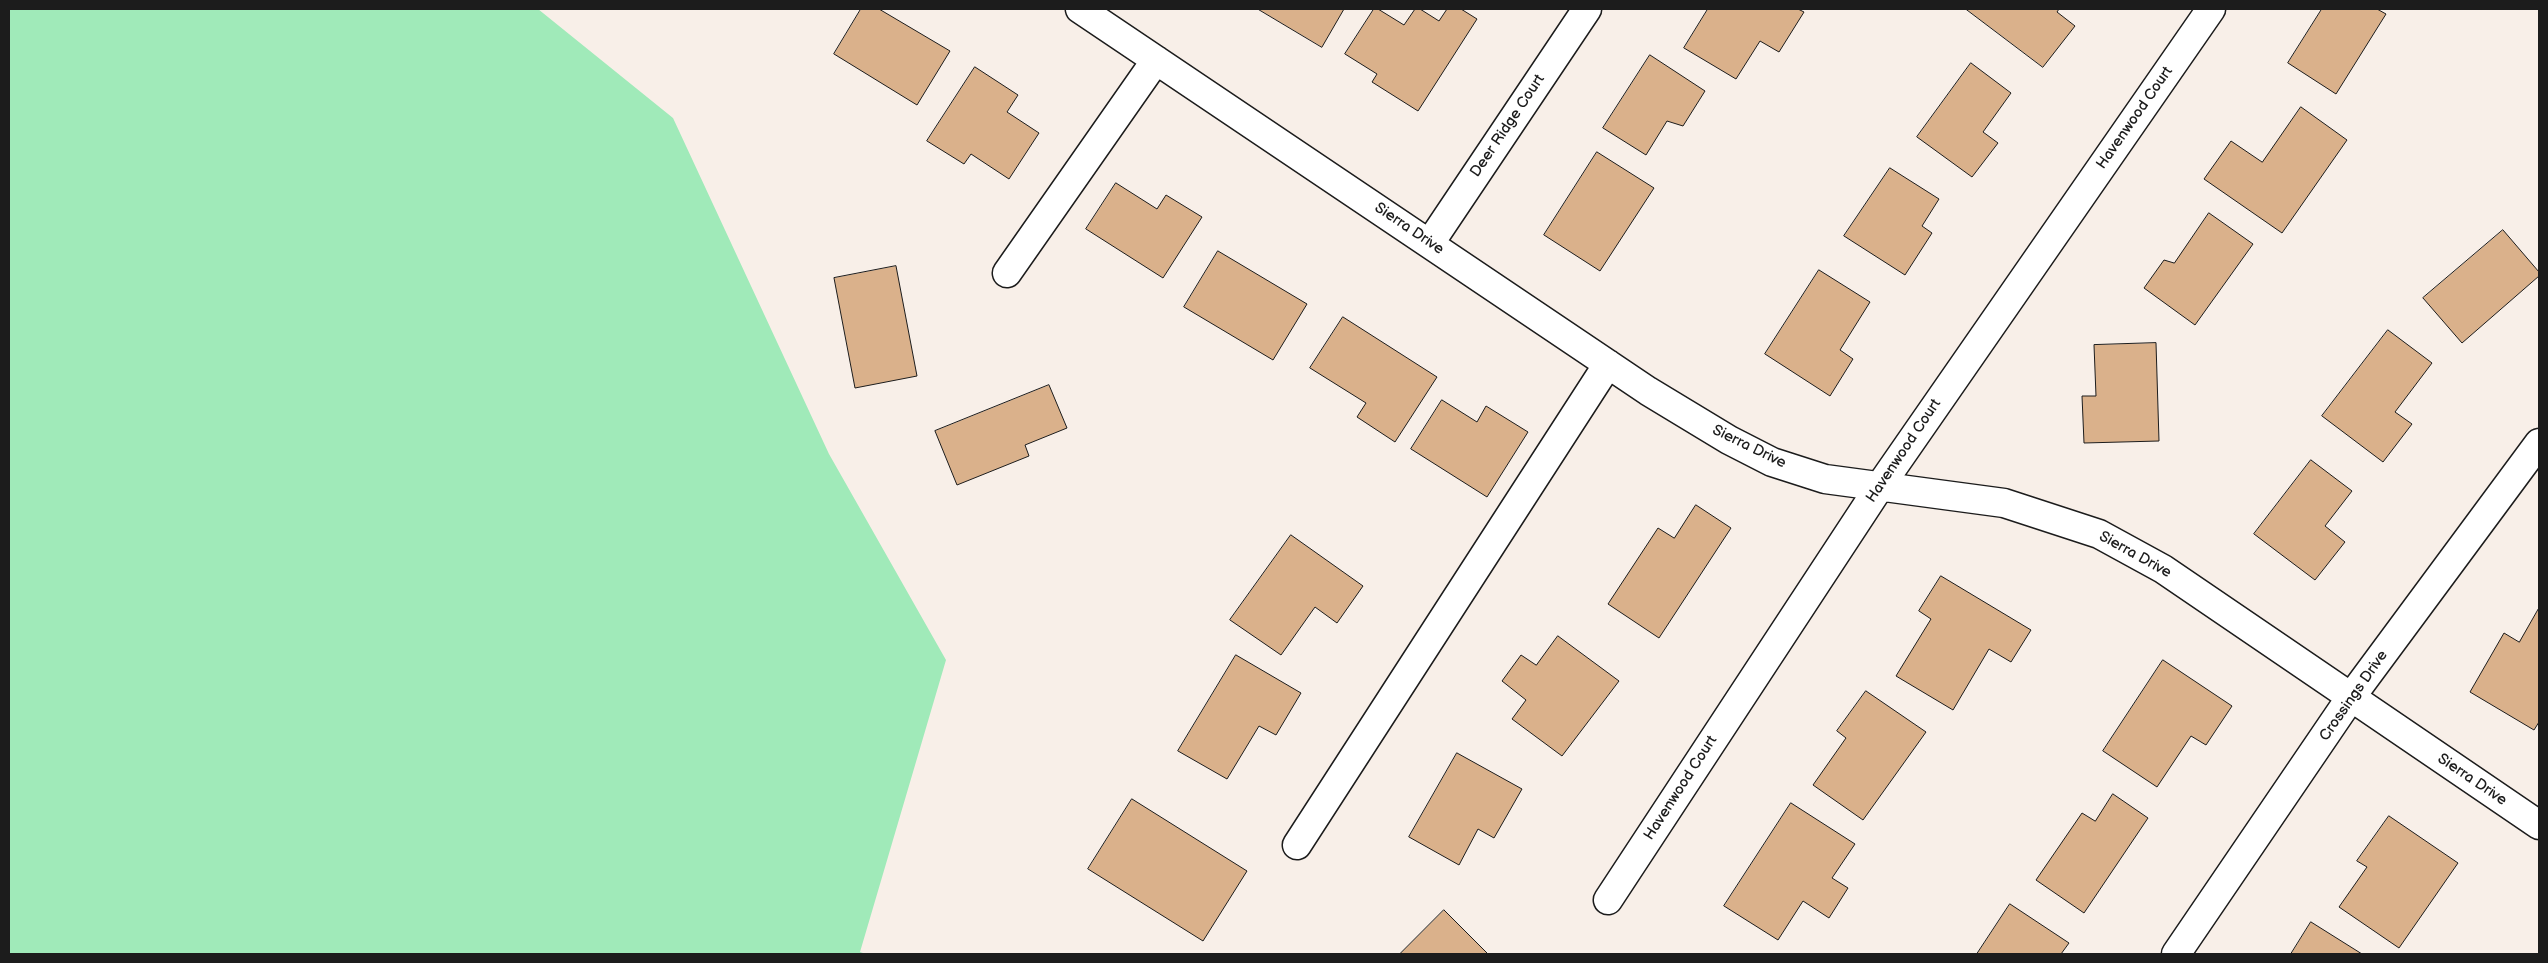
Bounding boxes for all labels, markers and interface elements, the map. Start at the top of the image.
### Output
street label: Havenwood Court [2093,63,2177,173]
street label: Deer Ridge Court [1467,71,1549,181]
street label: Sierra Drive [1371,199,1447,259]
street label: Havenwood Court [1863,396,1945,506]
street label: Sierra Drive [1709,421,1789,473]
street label: Sierra Drive [2096,528,2174,582]
street label: Crossings Drive [2316,647,2392,745]
street label: Havenwood Court [1641,732,1721,844]
street label: Sierra Drive [2434,750,2510,810]

